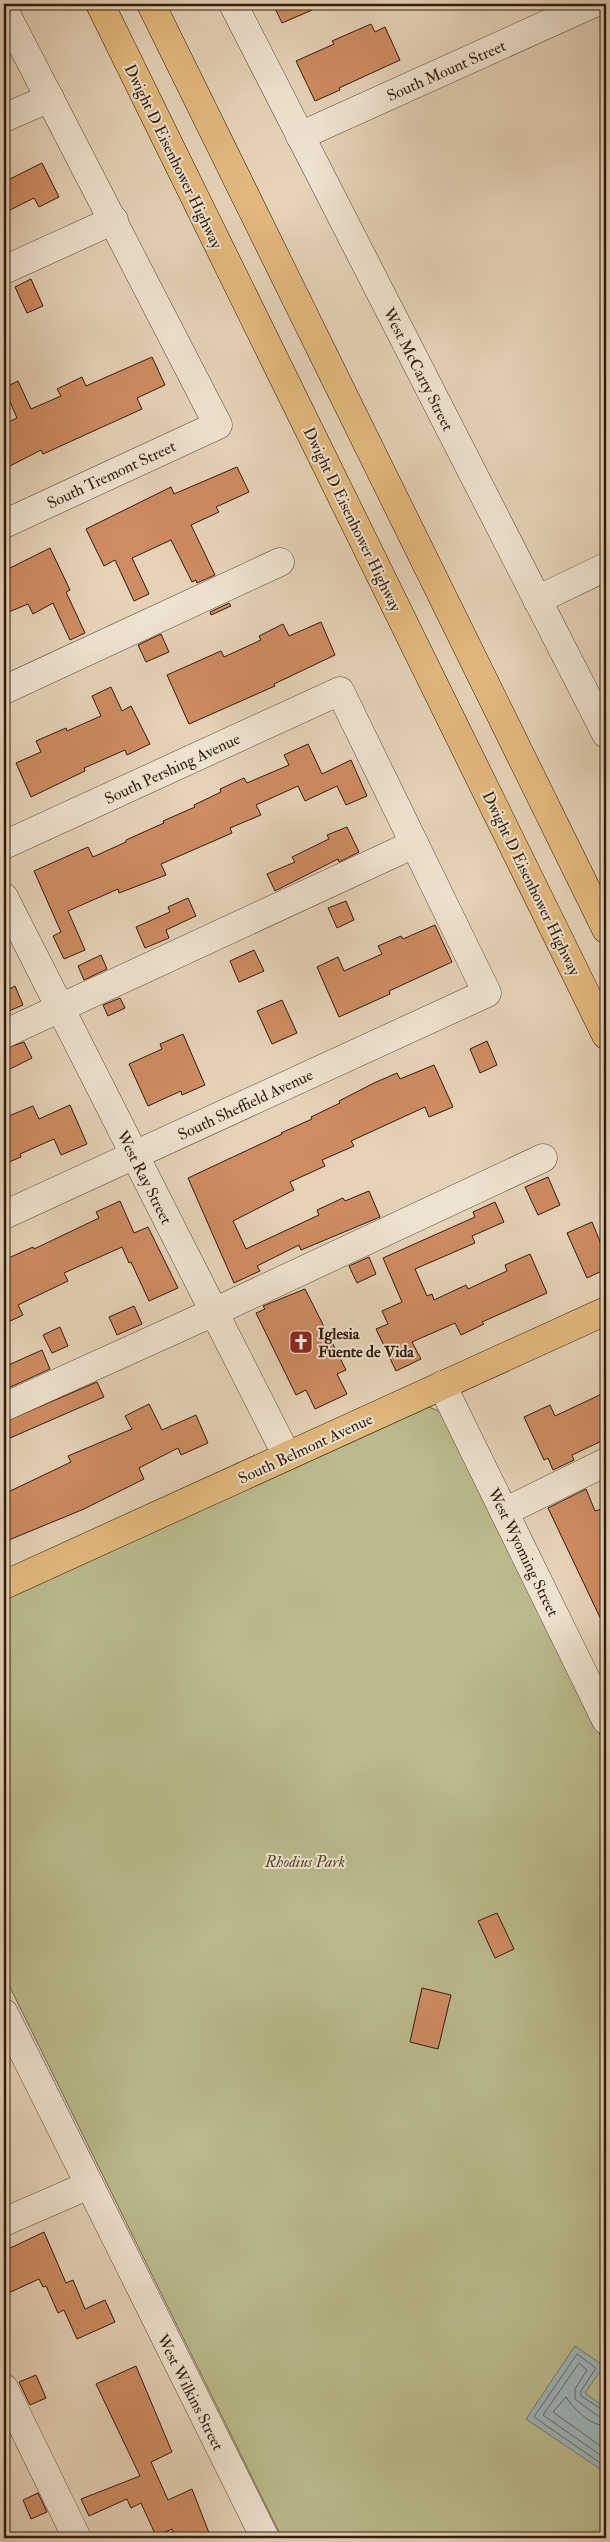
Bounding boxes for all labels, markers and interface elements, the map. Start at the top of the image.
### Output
street label: South Mount Street [384,36,509,106]
street label: Dwight D Eisenhower Highway [120,61,227,253]
street label: West McCarty Street [378,304,458,434]
street label: Dwight D Eisenhower Highway [299,424,406,616]
street label: South Tremont Street [44,436,179,514]
street label: South Pershing Avenue [101,729,244,809]
street label: Dwight D Eisenhower Highway [478,788,585,980]
street label: South Sheffield Avenue [175,1065,317,1145]
street label: West Ray Street [111,1126,176,1228]
place label: Iglesia Fuente de Vida [318,1324,414,1362]
church icon: Iglesia Fuente de Vida [288,1329,314,1355]
street label: South Belmont Avenue [235,1409,376,1489]
street label: West Wyoming Street [483,1484,563,1620]
park label: Rhodius Park [264,1852,345,1872]
street label: West Wilkins Street [152,2330,228,2454]

